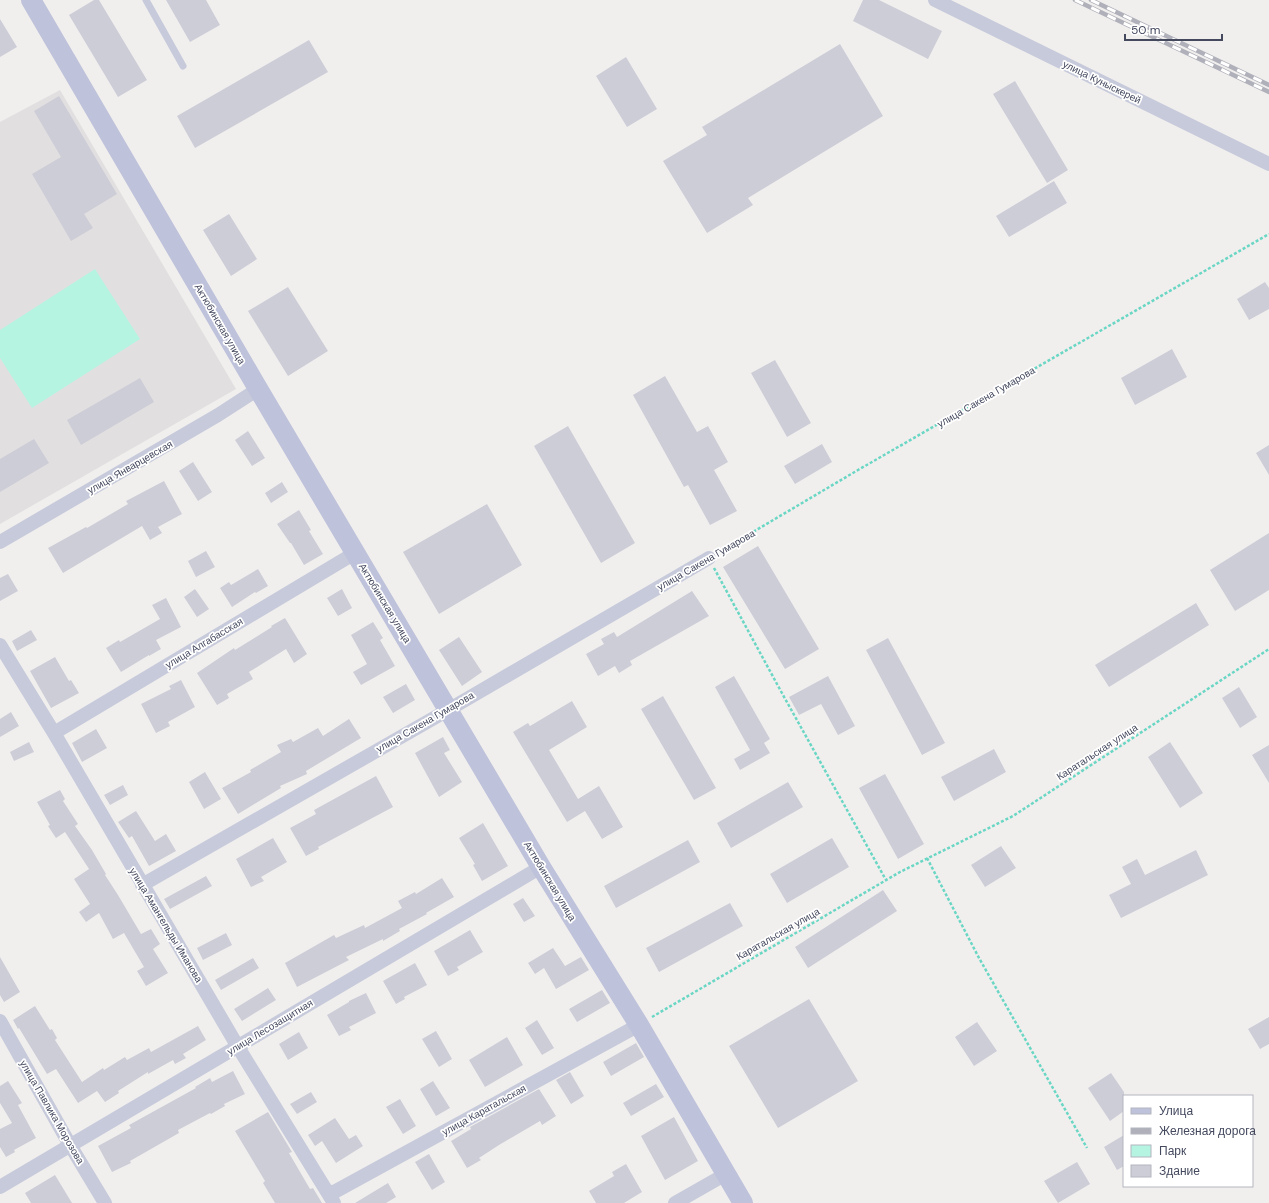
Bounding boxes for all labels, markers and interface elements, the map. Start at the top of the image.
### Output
scale bar [1125,16,1222,42]
text: 50 m [1131,22,1160,38]
street label: улица Куныскерей [1061,57,1143,107]
street label: Актюбинская улица [192,281,249,367]
street label: улица Сакена Гумарова [935,363,1038,430]
street label: улица Январцевская [85,437,175,497]
street label: улица Сакена Гумарова [655,526,758,593]
street label: Актюбинская улица [356,561,414,646]
street label: улица Алгабасская [163,615,245,671]
street label: улица Сакена Гумарова [374,688,477,755]
street label: Каратальская улица [1054,721,1140,783]
street label: Актюбинская улица [521,839,579,924]
street label: улица Амангельды Иманова [127,865,206,985]
street label: Каратальская улица [734,905,822,963]
street label: улица Лесозащитная [225,996,315,1058]
street label: улица Павлика Морозова [17,1058,87,1167]
street label: улица Каратальская [440,1082,528,1138]
legend [1123,1095,1253,1187]
text: Улица [1159,1103,1193,1119]
text: Железная дорога [1159,1123,1256,1139]
text: Парк [1159,1143,1187,1159]
text: Здание [1159,1163,1200,1179]

